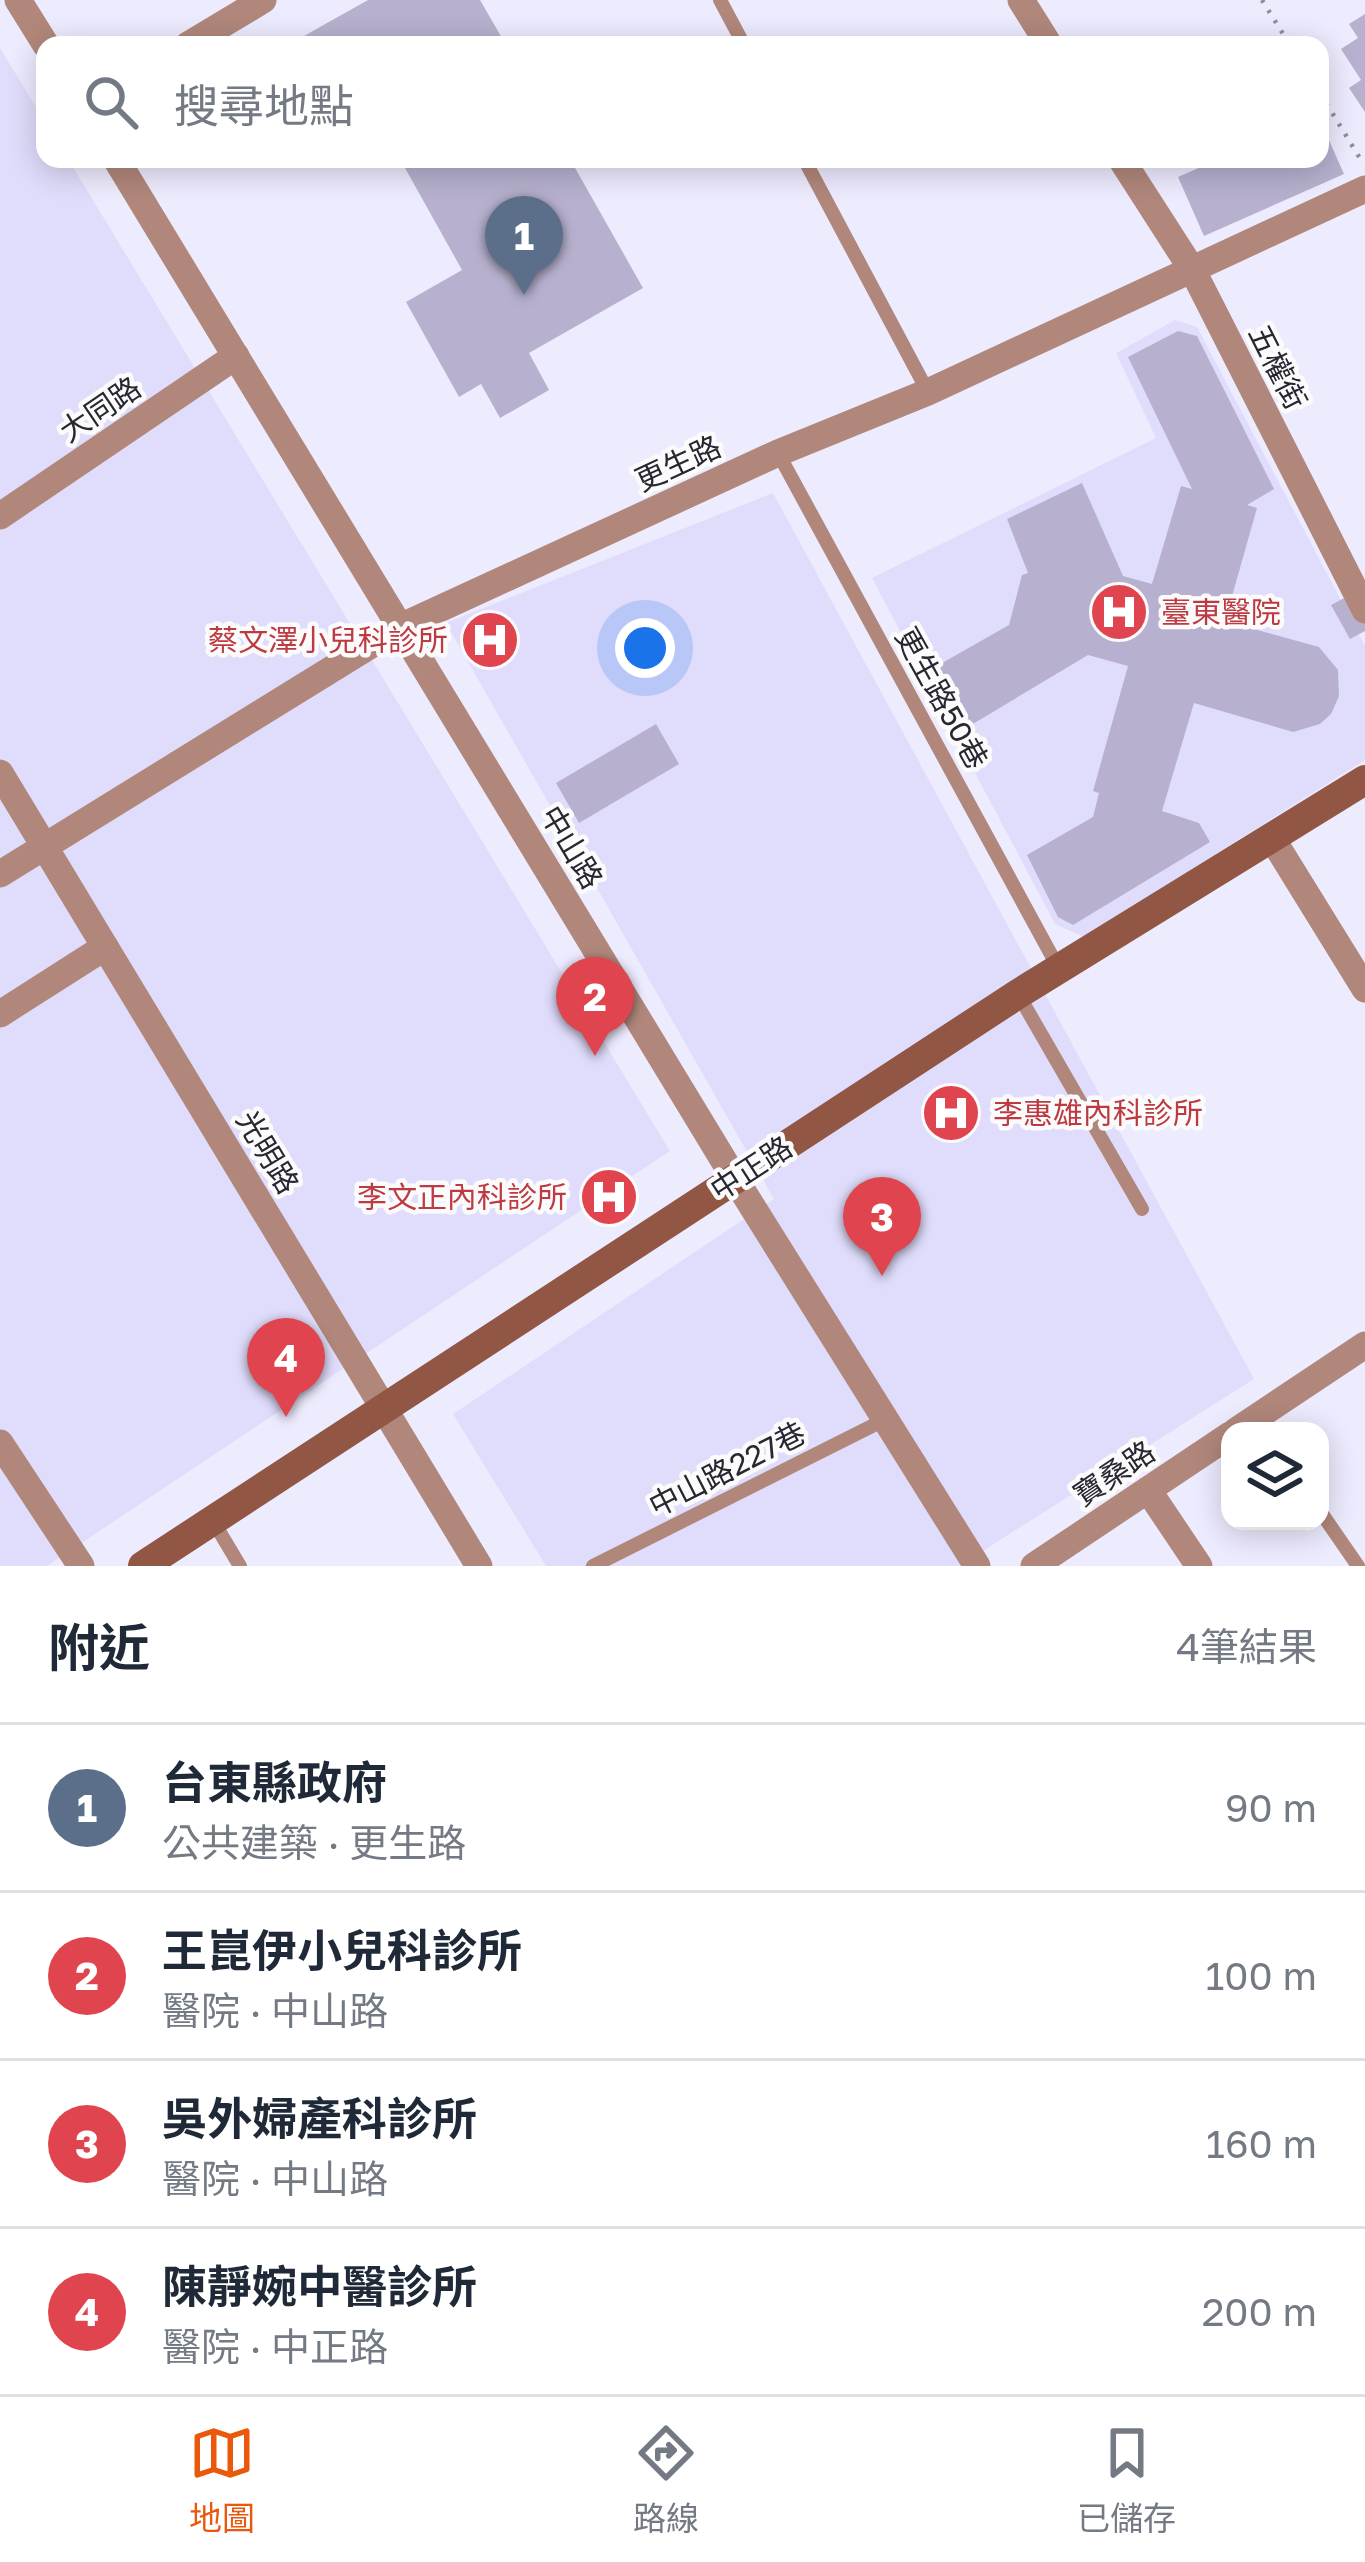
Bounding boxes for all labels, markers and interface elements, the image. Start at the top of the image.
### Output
search box [36,36,1329,168]
icon: search [78,69,144,135]
text: 搜尋地點 [174,78,354,132]
pin: 1 [485,196,563,295]
street label: 五權街 [1242,319,1314,415]
street label: 大同路 [53,369,147,449]
street label: 更生路 [630,428,726,498]
hospital icon: 臺東醫院 [1088,581,1150,643]
place label: 臺東醫院 [1161,594,1281,630]
hospital icon: 蔡文澤小兒科診所 [459,609,521,671]
your location [615,618,675,678]
street label: 更生路50巷 [888,621,996,775]
place label: 蔡文澤小兒科診所 [208,622,448,658]
street label: 中山路 [533,799,611,895]
pin: 2 [556,957,634,1056]
hospital icon: 李惠雄內科診所 [920,1082,982,1144]
place label: 李惠雄內科診所 [993,1095,1203,1131]
street label: 光明路 [229,1104,307,1200]
street label: 中正路 [703,1128,799,1208]
hospital icon: 李文正內科診所 [578,1166,640,1228]
pin: 3 [843,1177,921,1276]
place label: 李文正內科診所 [357,1179,567,1215]
pin: 4 [247,1318,325,1417]
street label: 中山路227巷 [643,1414,811,1524]
map controls [1221,1422,1329,1530]
button: layers [1221,1422,1329,1530]
street label: 寶桑路 [1067,1433,1161,1513]
text: 附近 [48,1616,150,1677]
text: 4筆結果 [1176,1623,1317,1670]
text: 台東縣政府 [162,1755,387,1809]
text: 1 [77,1784,97,1831]
text: 90 m [1225,1784,1317,1831]
text: 公共建築 · 更生路 [162,1819,466,1866]
text: 王崑伊小兒科診所 [162,1923,522,1977]
text: 2 [75,1952,99,1999]
text: 100 m [1205,1952,1317,1999]
text: 醫院 · 中山路 [162,1987,388,2034]
text: 吳外婦產科診所 [162,2091,477,2145]
text: 3 [75,2120,99,2167]
text: 160 m [1206,2120,1317,2167]
text: 醫院 · 中山路 [162,2155,388,2202]
text: 陳靜婉中醫診所 [162,2259,477,2313]
text: 4 [75,2288,99,2335]
text: 200 m [1202,2288,1317,2335]
text: 醫院 · 中正路 [162,2323,388,2370]
tab: 地圖 [189,2420,255,2540]
tab: 路線 [633,2420,699,2540]
tab: 已儲存 [1077,2420,1176,2540]

